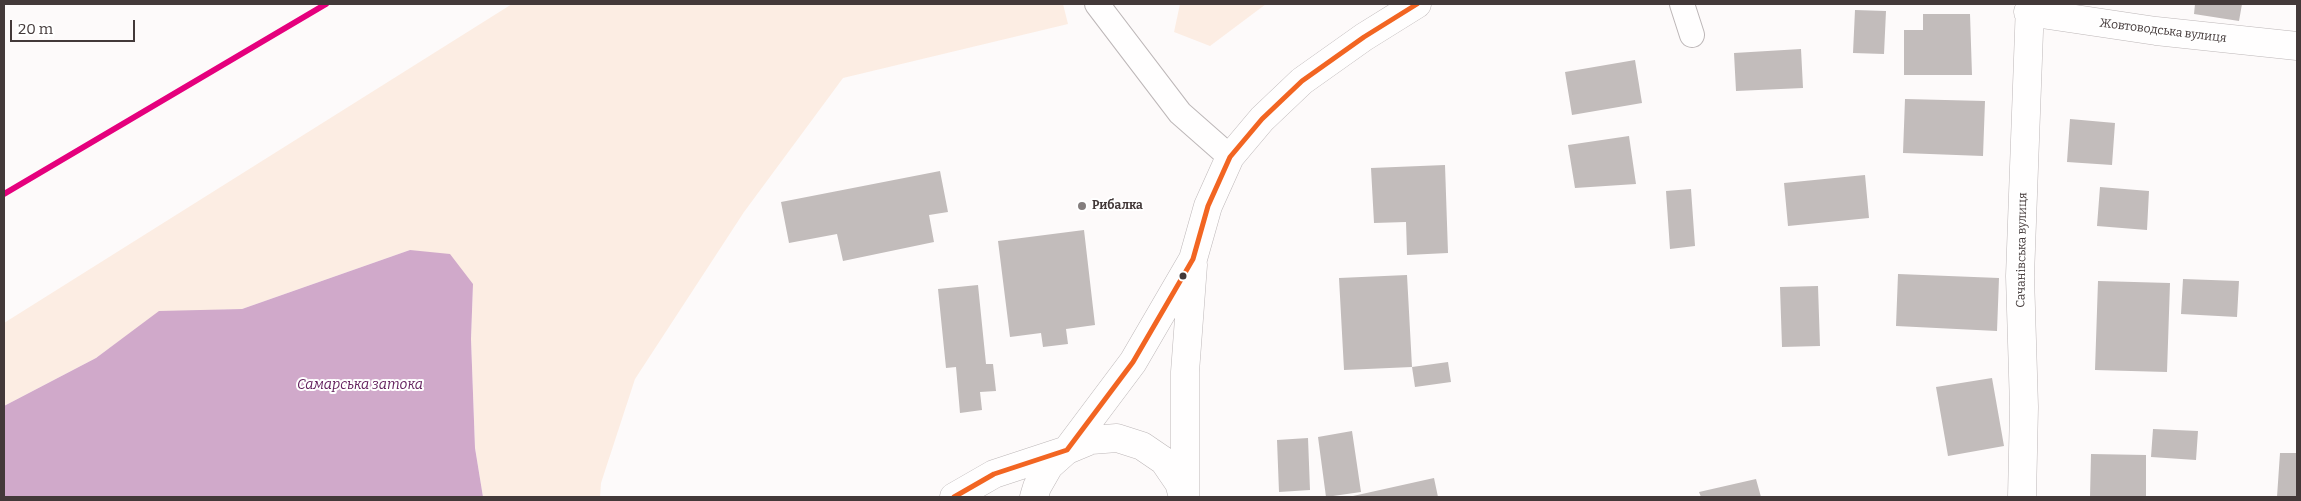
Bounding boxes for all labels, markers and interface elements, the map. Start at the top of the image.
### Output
scale bar [12,10,138,42]
street label: Жовтоводська вулиця [2099,16,2227,46]
text: 20 m [18,20,53,38]
street label: Сачанівська вулиця [2014,192,2030,308]
place label: Рибалка [1092,199,1143,213]
marker: Рибалка [1076,200,1088,212]
unlabelled marker [1178,271,1188,281]
water label: Самарська затока [297,377,423,393]

